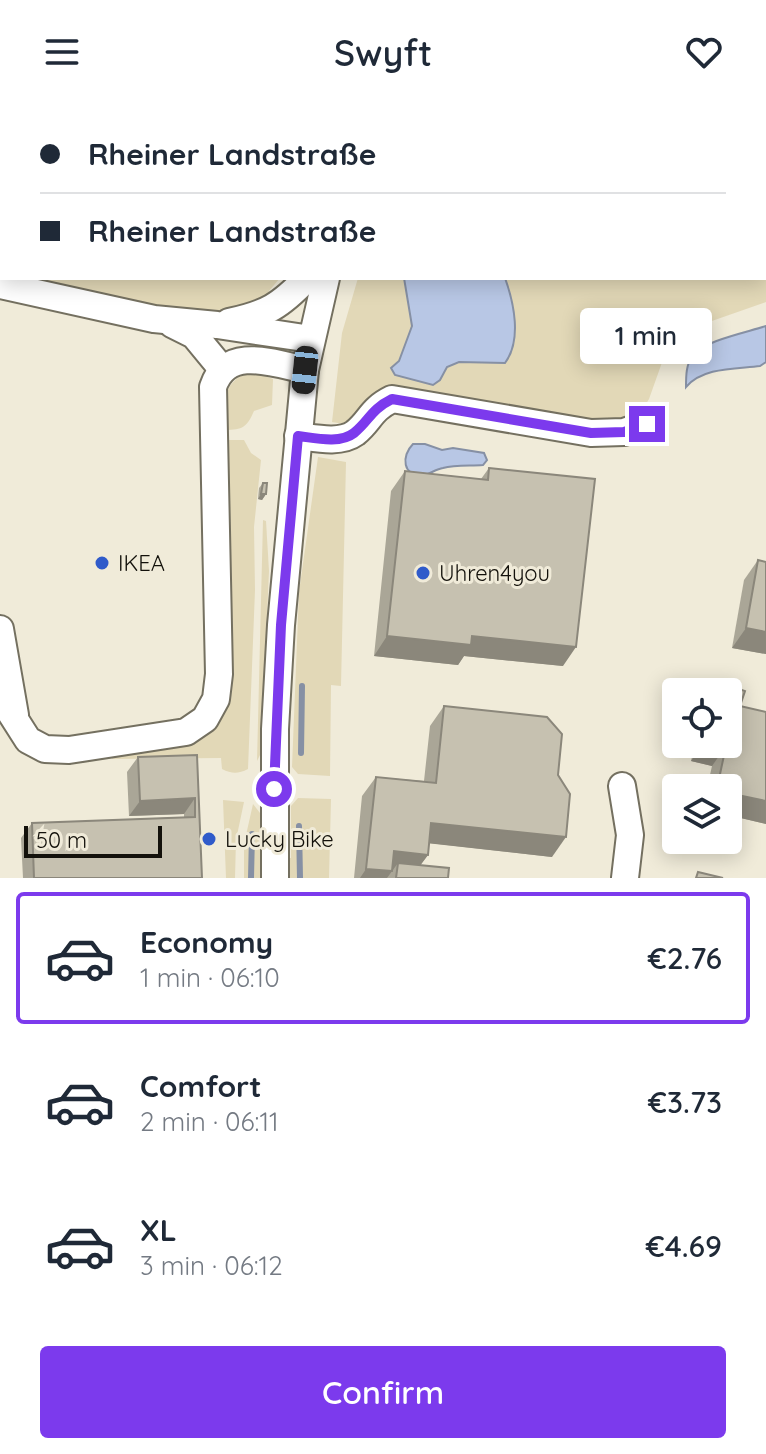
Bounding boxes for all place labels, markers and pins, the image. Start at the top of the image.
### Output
place label: IKEA [118,549,165,577]
marker: IKEA [93,554,111,572]
place label: Uhren4you [439,559,550,587]
marker: Uhren4you [414,564,432,582]
place label: Lucky Bike [225,825,334,853]
marker: Lucky Bike [200,830,218,848]

